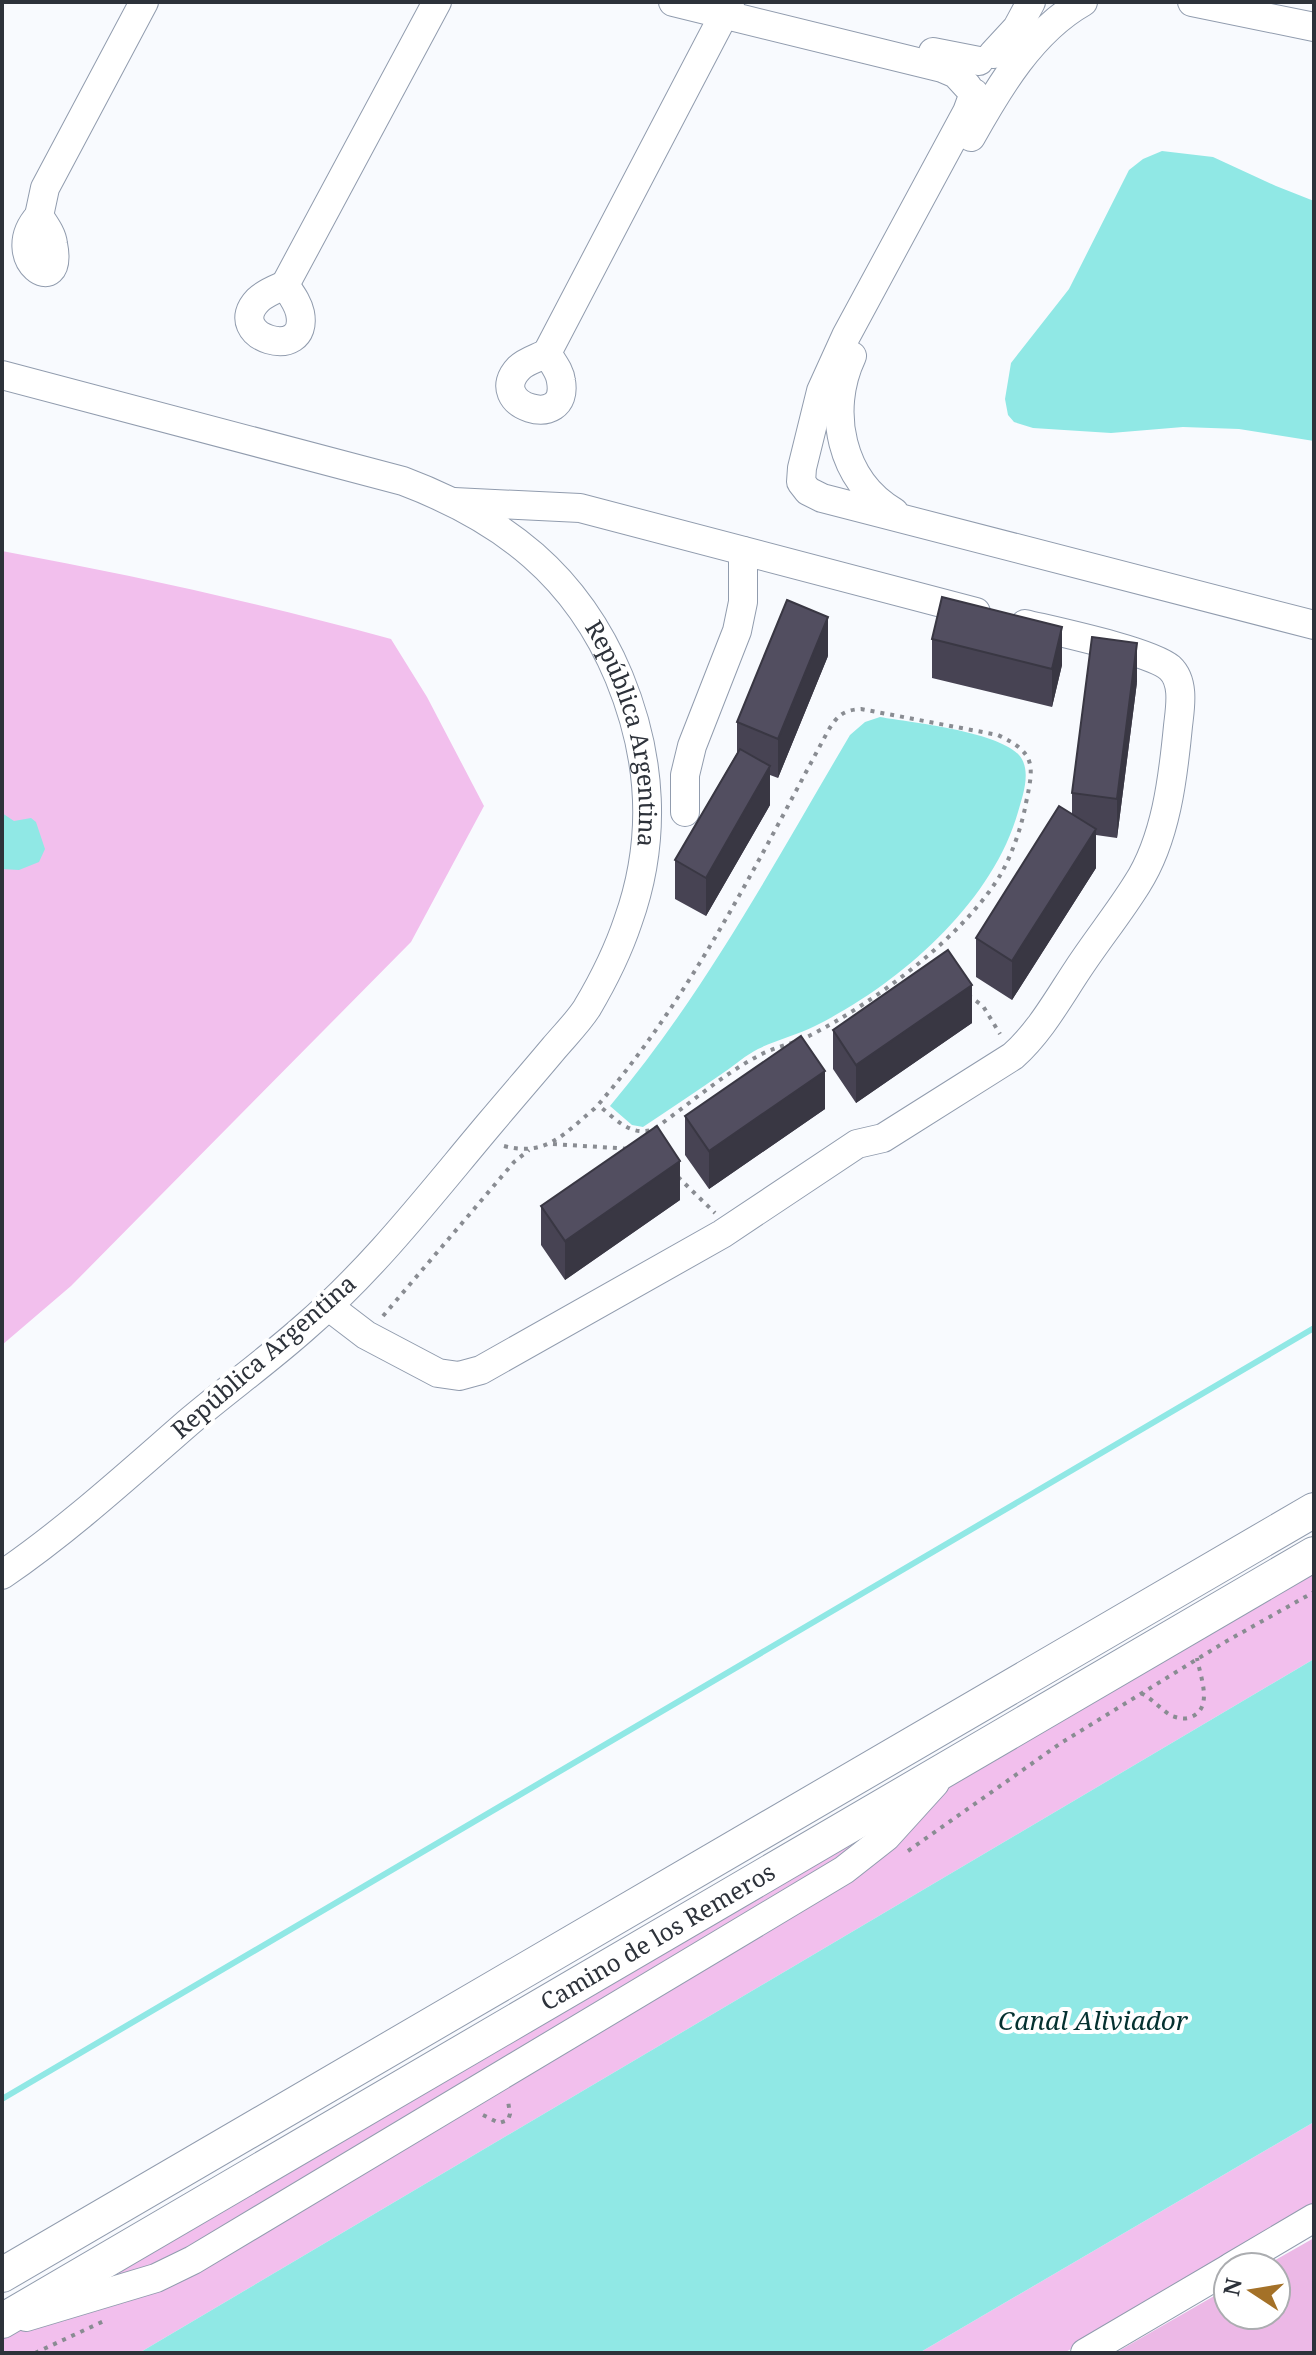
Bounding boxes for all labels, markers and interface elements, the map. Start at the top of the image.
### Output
street label: República Argentina [578,614,665,849]
street label: República Argentina [164,1266,362,1445]
street label: Camino de los Remeros [534,1855,781,2018]
water label: Canal Aliviador [998,2002,1189,2038]
north arrow [1212,2251,1292,2331]
text: N [1215,2275,1248,2298]

